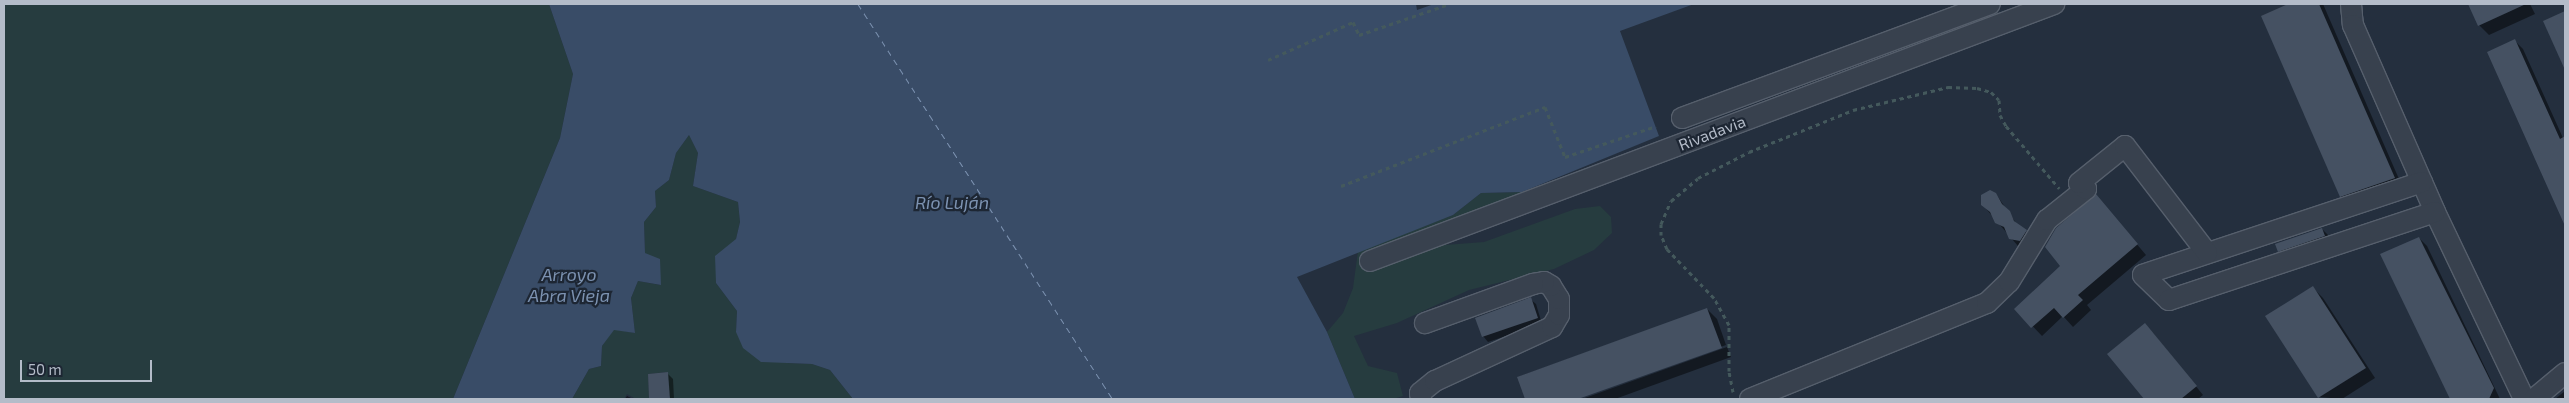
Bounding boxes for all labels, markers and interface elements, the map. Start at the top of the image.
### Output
street label: Rivadavia [1676,111,1748,155]
water label: Río Luján [915,191,989,213]
water label: Arroyo Abra Vieja [528,264,610,306]
scale bar [22,350,155,382]
text: 50 m [28,360,62,378]

